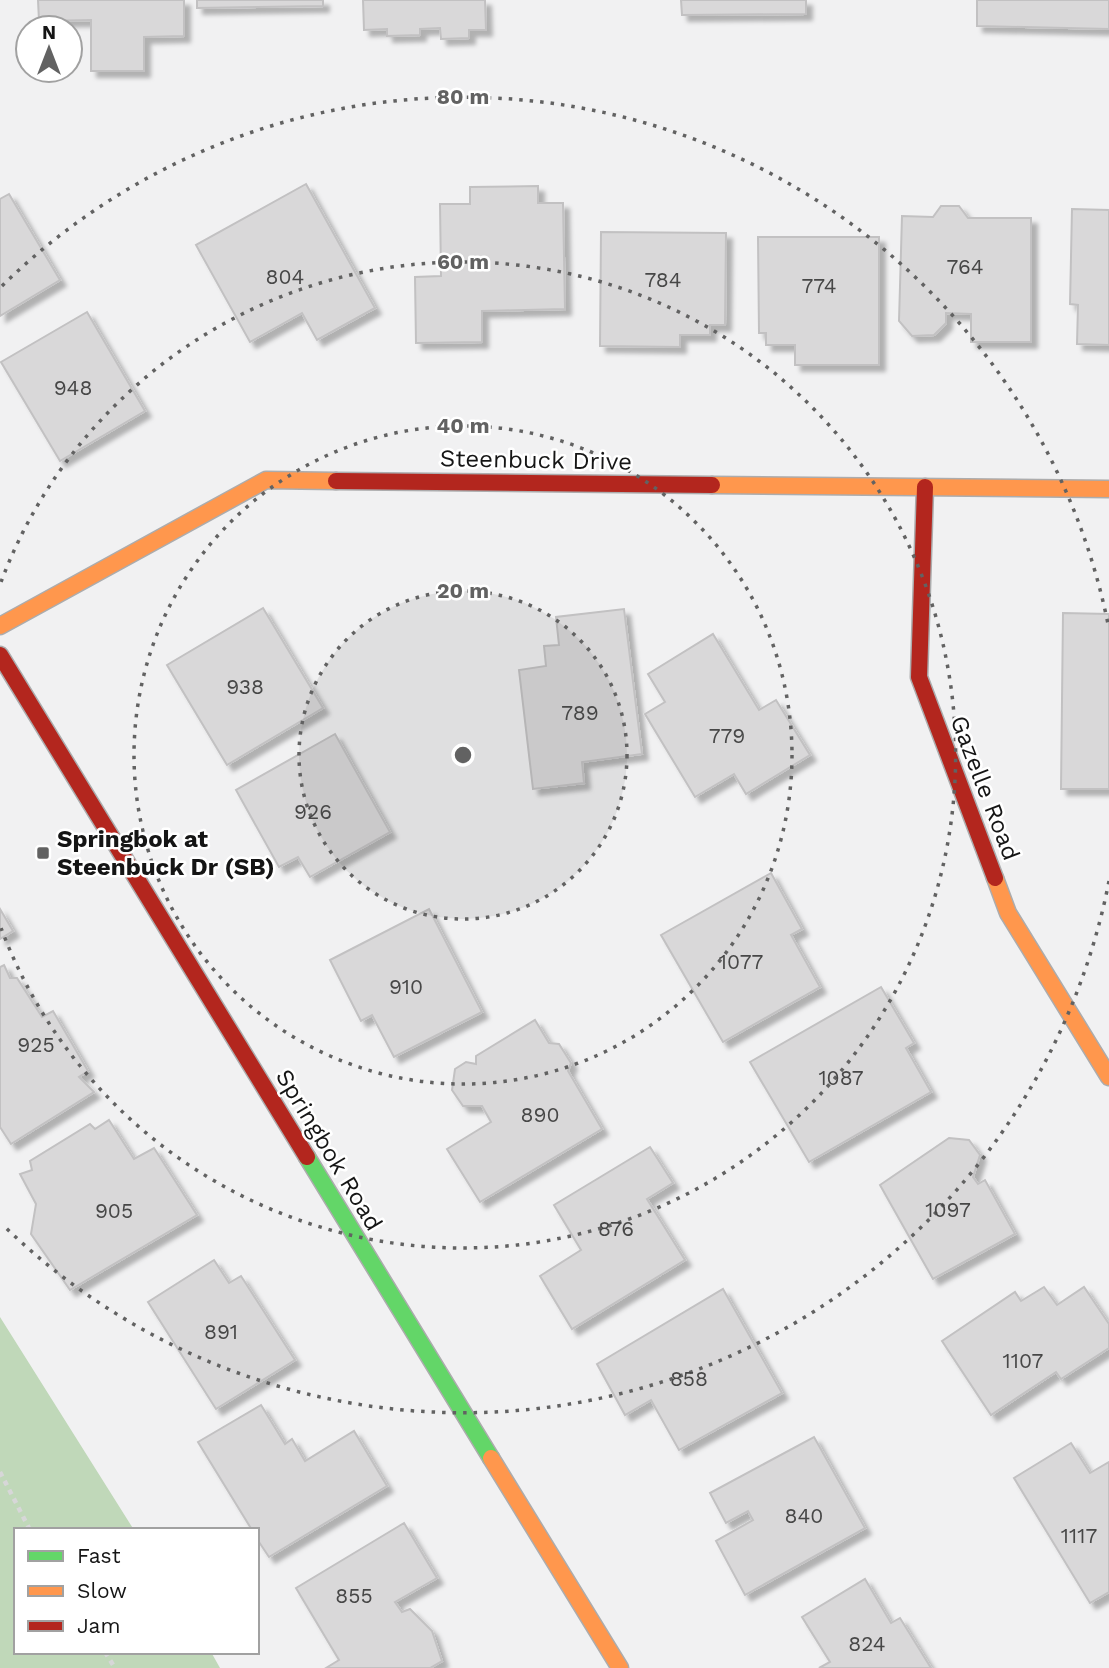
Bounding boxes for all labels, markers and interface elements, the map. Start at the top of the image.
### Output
north arrow [14,14,84,84]
text: N [42,21,56,44]
text: 80 m [437,84,489,109]
text: 60 m [437,249,489,274]
house number: 764 [947,254,983,279]
house number: 804 [266,264,304,289]
house number: 784 [644,267,682,292]
house number: 774 [802,273,837,298]
house number: 948 [54,375,92,400]
text: 40 m [437,413,489,438]
street label: Steenbuck Drive [440,444,632,476]
text: 20 m [437,578,489,603]
house number: 938 [226,674,264,699]
house number: 789 [561,700,599,725]
street label: Gazelle Road [945,712,1025,864]
house number: 779 [709,723,745,748]
centre of rings [451,743,475,767]
house number: 926 [294,799,332,824]
place label: Springbok at Steenbuck Dr (SB) [57,825,275,881]
marker: Springbok at Steenbuck Dr (SB) [35,845,51,861]
house number: 1077 [719,949,763,974]
house number: 910 [389,974,423,999]
house number: 925 [17,1032,55,1057]
street label: Springbok Road [270,1064,388,1236]
house number: 1087 [818,1065,864,1090]
house number: 890 [521,1102,559,1127]
house number: 1097 [925,1197,971,1222]
house number: 905 [95,1198,133,1223]
house number: 876 [598,1216,634,1241]
house number: 891 [204,1319,238,1344]
house number: 1107 [1003,1348,1044,1373]
house number: 858 [670,1366,708,1391]
house number: 840 [785,1503,823,1528]
house number: 1117 [1061,1523,1097,1548]
legend [14,1528,259,1654]
text: Fast [77,1543,121,1568]
text: Slow [77,1578,127,1603]
house number: 855 [335,1583,373,1608]
text: Jam [77,1613,120,1638]
house number: 824 [848,1631,886,1656]

